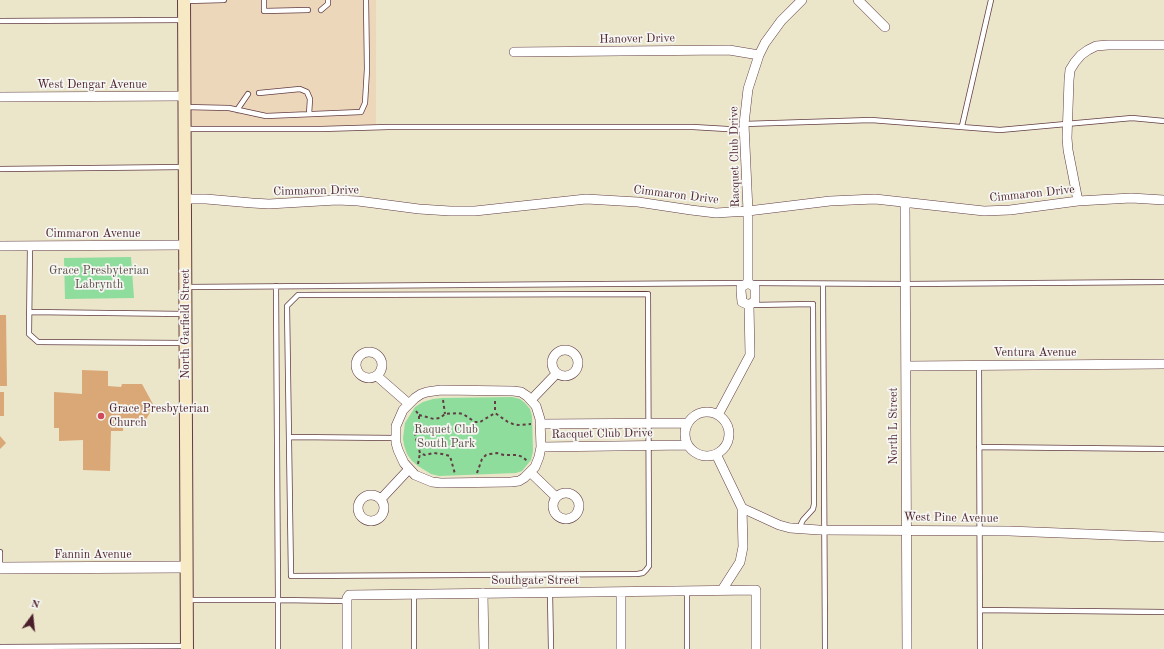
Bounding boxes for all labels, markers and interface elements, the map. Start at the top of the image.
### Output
street label: Hanover Drive [599,31,675,47]
street label: West Dengar Avenue [37,78,147,92]
street label: Racquet Club Drive [727,106,743,208]
street label: Cimmaron Drive [989,182,1075,206]
street label: Cimmaron Drive [273,183,359,199]
street label: Cimmaron Drive [633,183,719,207]
street label: Cimmaron Avenue [45,227,141,241]
park label: Grace Presbyterian Labrynth [49,264,149,292]
street label: North Garfield Street [179,269,193,379]
street label: Ventura Avenue [993,346,1077,360]
street label: North L Street [887,387,901,465]
place label: Grace Presbyterian Church [109,402,209,430]
marker: Grace Presbyterian Church [96,411,106,421]
park label: Raquet Club South Park [414,423,478,451]
street label: Racquet Club Drive [551,426,653,442]
street label: West Pine Avenue [903,510,999,526]
street label: Fannin Avenue [54,548,132,562]
street label: Southgate Street [491,574,579,588]
north arrow [12,597,52,637]
text: N [30,599,41,611]

